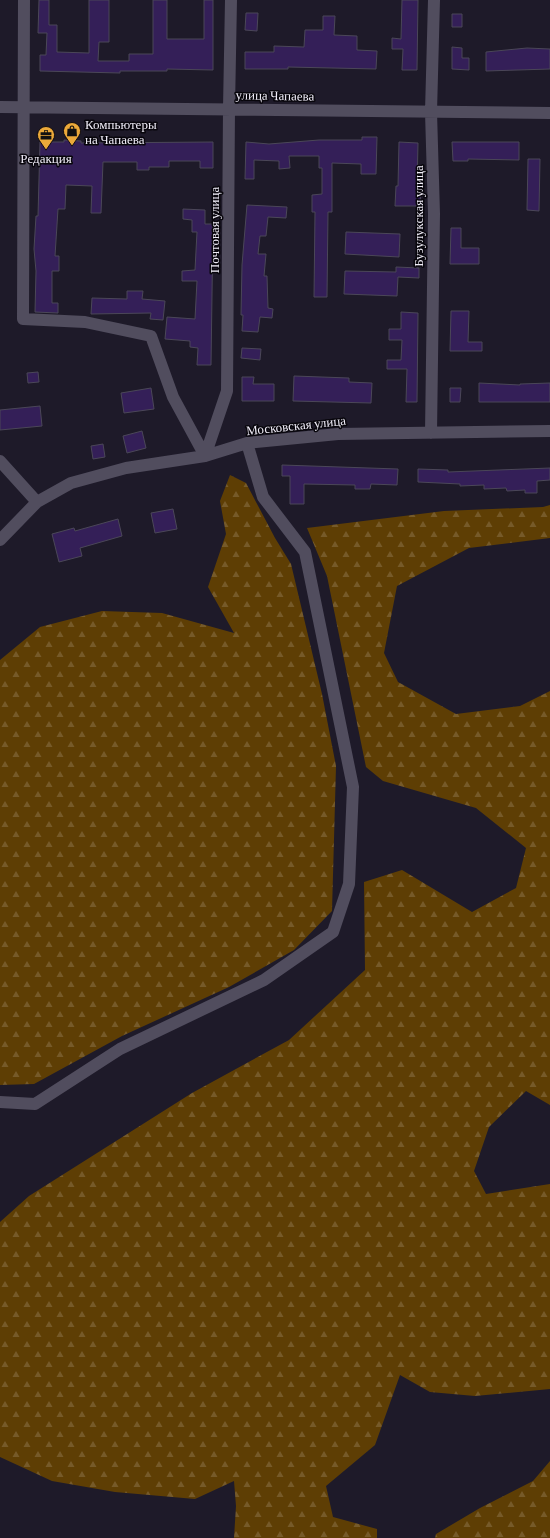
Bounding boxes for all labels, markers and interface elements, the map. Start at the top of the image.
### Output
street label: улица Чапаева [235,87,315,104]
place label: Компьютеры на Чапаева [85,117,157,147]
shop icon: Компьютеры на Чапаева [62,121,82,146]
office icon: Редакция [36,125,56,150]
place label: Редакция [20,151,72,166]
street label: Бузулукская улица [411,165,426,267]
street label: Почтовая улица [207,187,222,273]
street label: Московская улица [245,413,347,438]

